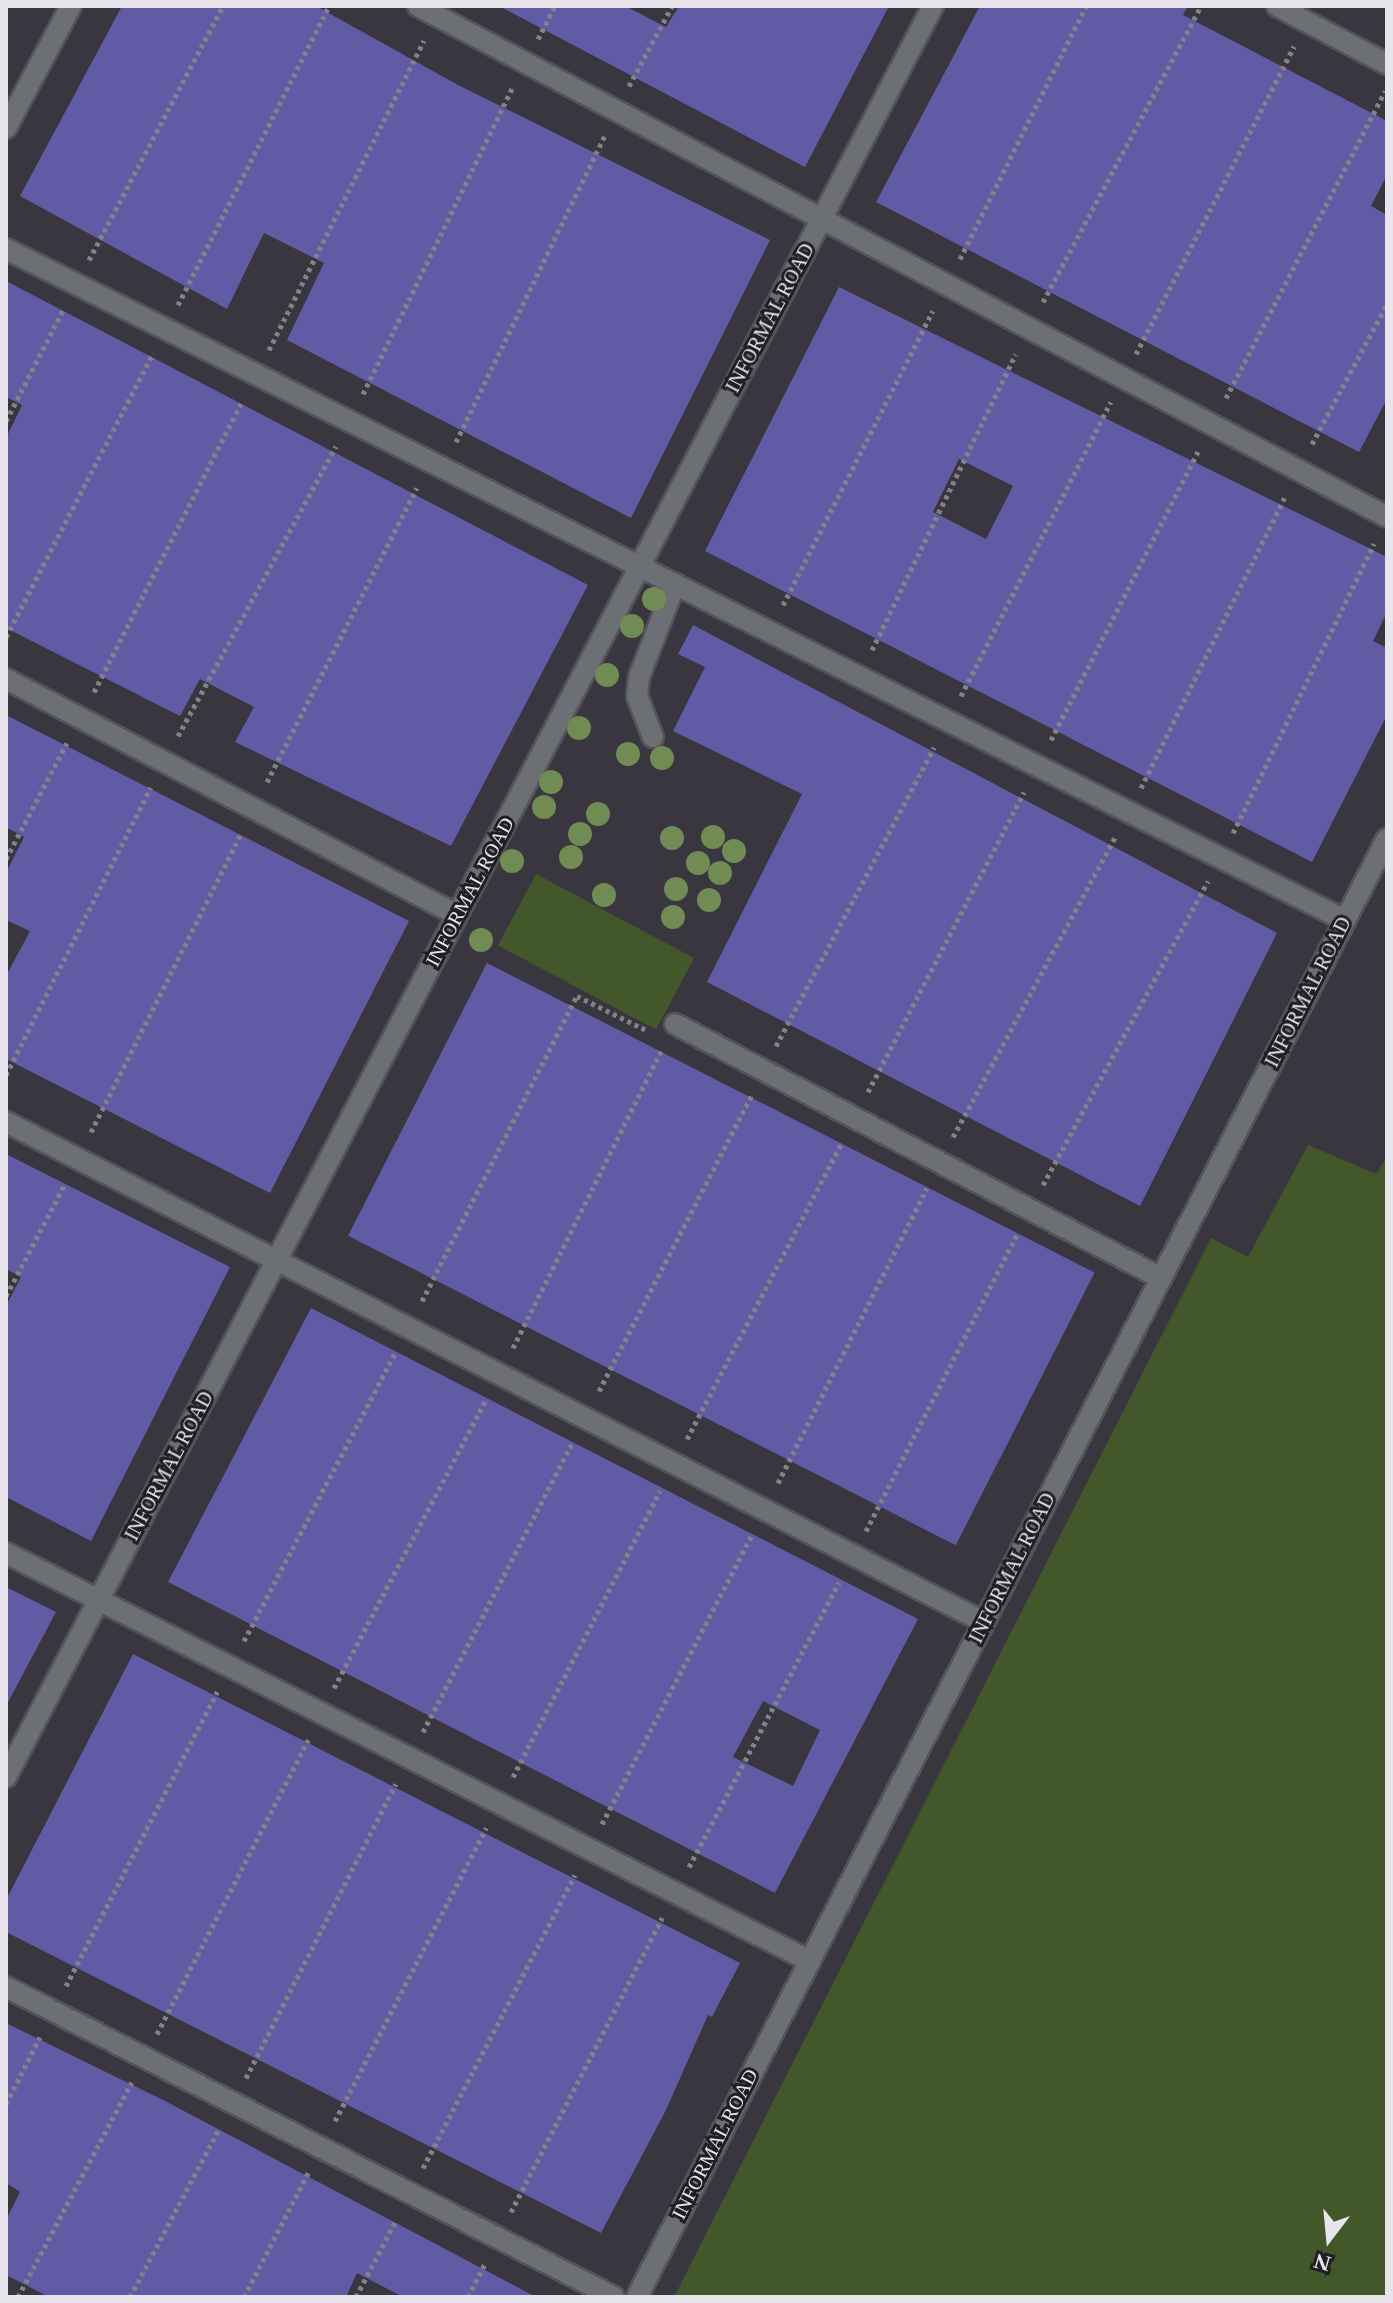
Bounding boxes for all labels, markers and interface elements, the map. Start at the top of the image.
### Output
street label: INFORMAL ROAD [720,239,820,397]
street label: INFORMAL ROAD [420,813,520,971]
street label: INFORMAL ROAD [1260,913,1356,1071]
street label: INFORMAL ROAD [119,1387,219,1545]
street label: INFORMAL ROAD [964,1489,1060,1647]
street label: INFORMAL ROAD [667,2065,763,2223]
north arrow [1289,2199,1369,2279]
text: N [1311,2248,1333,2277]

